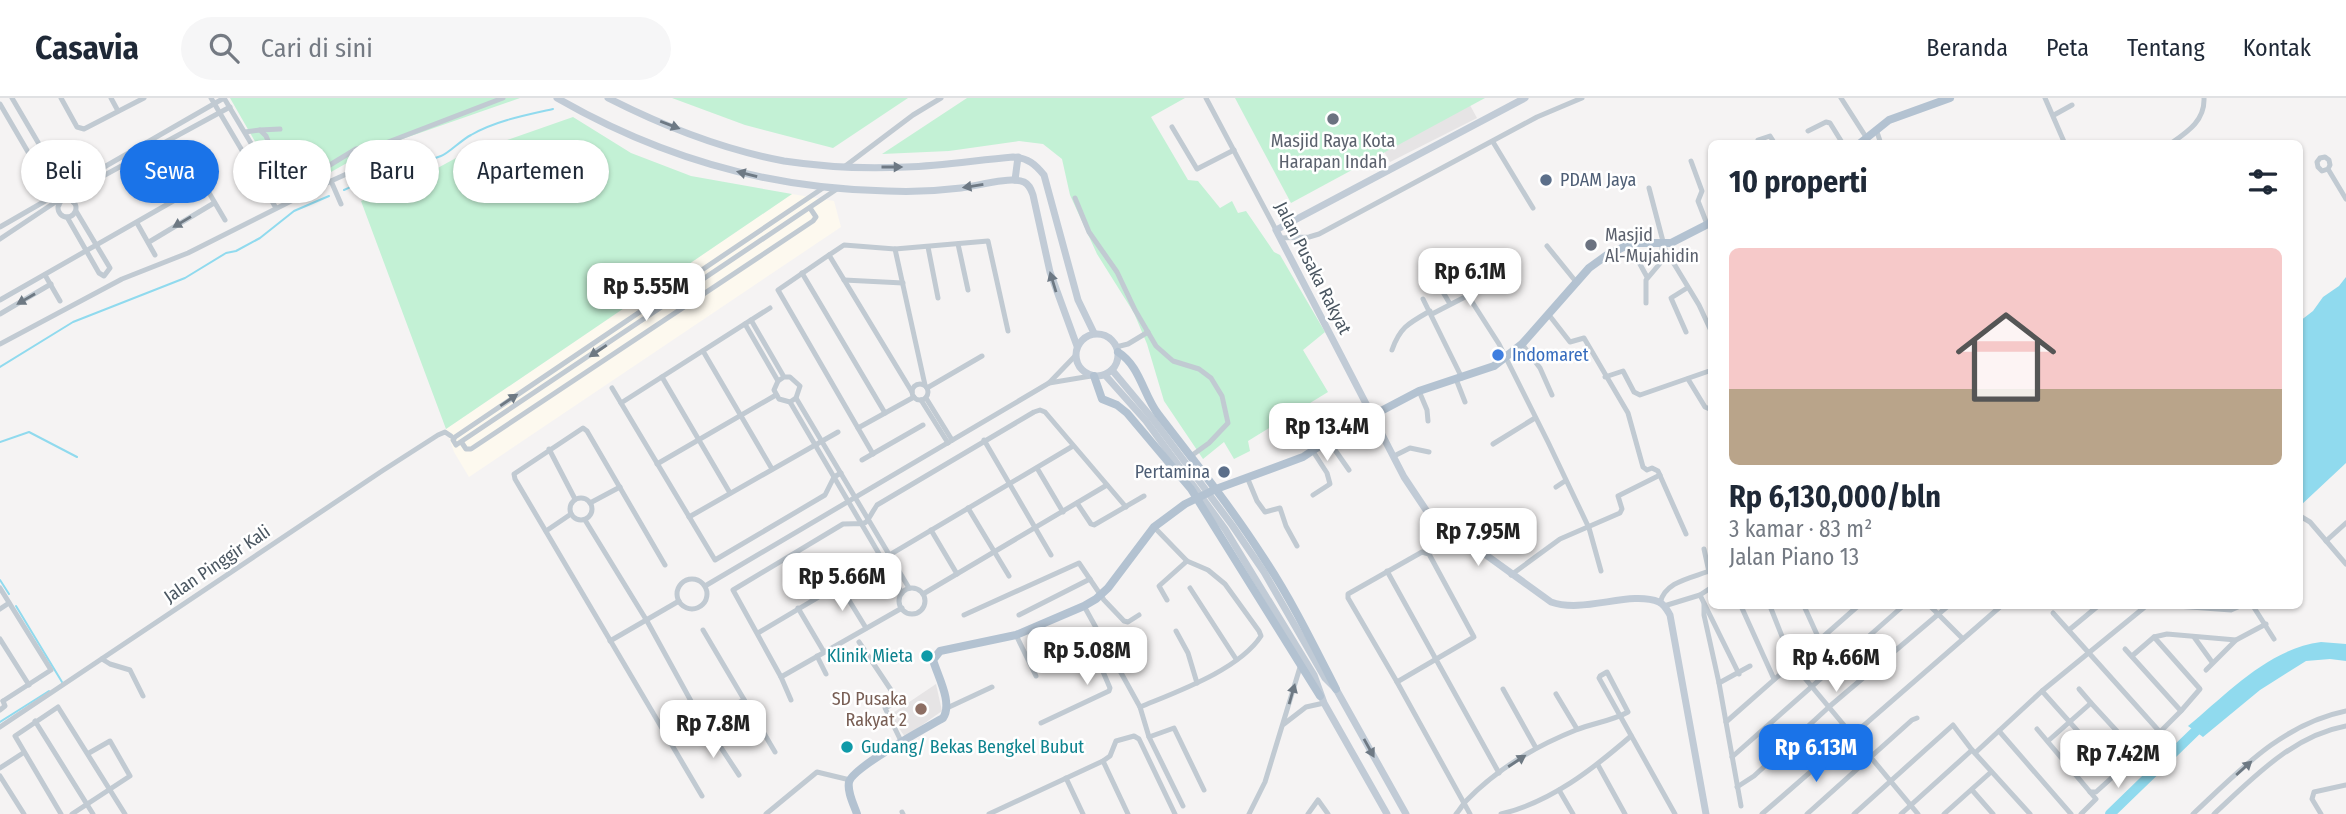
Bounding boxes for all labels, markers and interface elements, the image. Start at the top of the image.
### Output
search box [181,17,671,80]
text: Casavia [35,28,139,68]
icon: search [205,29,243,67]
text: Cari di sini [261,33,373,64]
text: Beranda [1926,34,2008,62]
text: Peta [2046,34,2089,62]
text: Tentang [2127,34,2205,62]
text: Kontak [2243,34,2311,62]
marker: Masjid Raya Kota Harapan Indah [1325,111,1341,127]
one-way arrow [660,120,681,131]
place label: Masjid Raya Kota Harapan Indah [1271,130,1395,173]
chip: Beli [21,140,106,203]
chip: Sewa [120,140,219,203]
chip: Filter [233,140,331,203]
chip: Baru [345,140,439,203]
chip: Apartemen [453,140,609,203]
one-way arrow [881,161,903,173]
icon: filters [2244,163,2282,201]
text: 10 properti [1729,164,1868,200]
one-way arrow [736,168,758,179]
place label: PDAM Jaya [1560,169,1636,191]
marker: PDAM Jaya [1538,172,1554,188]
one-way arrow [962,181,984,192]
street label: Jalan Pusaka Rakyat [1270,198,1356,338]
one-way arrow [172,216,191,229]
place label: Masjid Al-Mujahidin [1605,224,1699,267]
marker: Masjid Al-Mujahidin [1583,237,1599,253]
pin: Rp 6.1M [1405,248,1535,308]
text: Rp 6.1M [1434,257,1506,285]
pin: Rp 5.55M [574,264,718,323]
one-way arrow [1047,271,1057,292]
text: Rp 5.55M [603,272,689,300]
one-way arrow [16,293,35,305]
icon: home [1943,294,2069,420]
one-way arrow [589,344,607,358]
place label: Indomaret [1512,344,1589,366]
marker: Indomaret [1490,347,1506,363]
one-way arrow [500,393,518,407]
pin: Rp 13.4M [1255,404,1399,463]
text: Rp 13.4M [1285,412,1369,440]
place label: Pertamina [1135,461,1210,483]
marker: Pertamina [1216,464,1232,480]
text: Rp 6,130,000/bln [1729,479,1941,515]
pin: Rp 7.95M [1406,508,1550,568]
text: 3 kamar · 83 m² [1729,515,1872,543]
text: Rp 7.95M [1436,517,1520,545]
street label: Jalan Pinggir Kali [160,520,274,608]
text: Jalan Piano 13 [1729,543,1859,571]
pin: Rp 5.66M [770,554,914,613]
text: Rp 5.66M [798,562,886,590]
pin: Rp 5.08M [1015,628,1159,687]
pin: Rp 4.66M [1764,634,1908,694]
text: Rp 5.08M [1043,636,1131,664]
text: Rp 4.66M [1792,643,1880,671]
place label: Klinik Mieta [827,645,913,667]
marker: Klinik Mieta [919,648,935,664]
one-way arrow [1287,683,1298,705]
place label: SD Pusaka Rakyat 2 [832,688,907,731]
pin: Rp 7.8M [648,700,778,760]
marker: SD Pusaka Rakyat 2 [913,701,929,717]
text: Rp 7.8M [676,709,750,737]
pin: Rp 6.13M [1744,724,1888,784]
pin: Rp 7.42M [2046,730,2190,790]
text: Rp 6.13M [1775,733,1857,761]
place label: Gudang/ Bekas Bengkel Bubut [861,736,1084,758]
marker: Gudang/ Bekas Bengkel Bubut [839,739,855,755]
one-way arrow [1363,739,1375,758]
text: Rp 7.42M [2076,739,2160,767]
one-way arrow [1507,754,1527,767]
one-way arrow [2235,761,2252,776]

